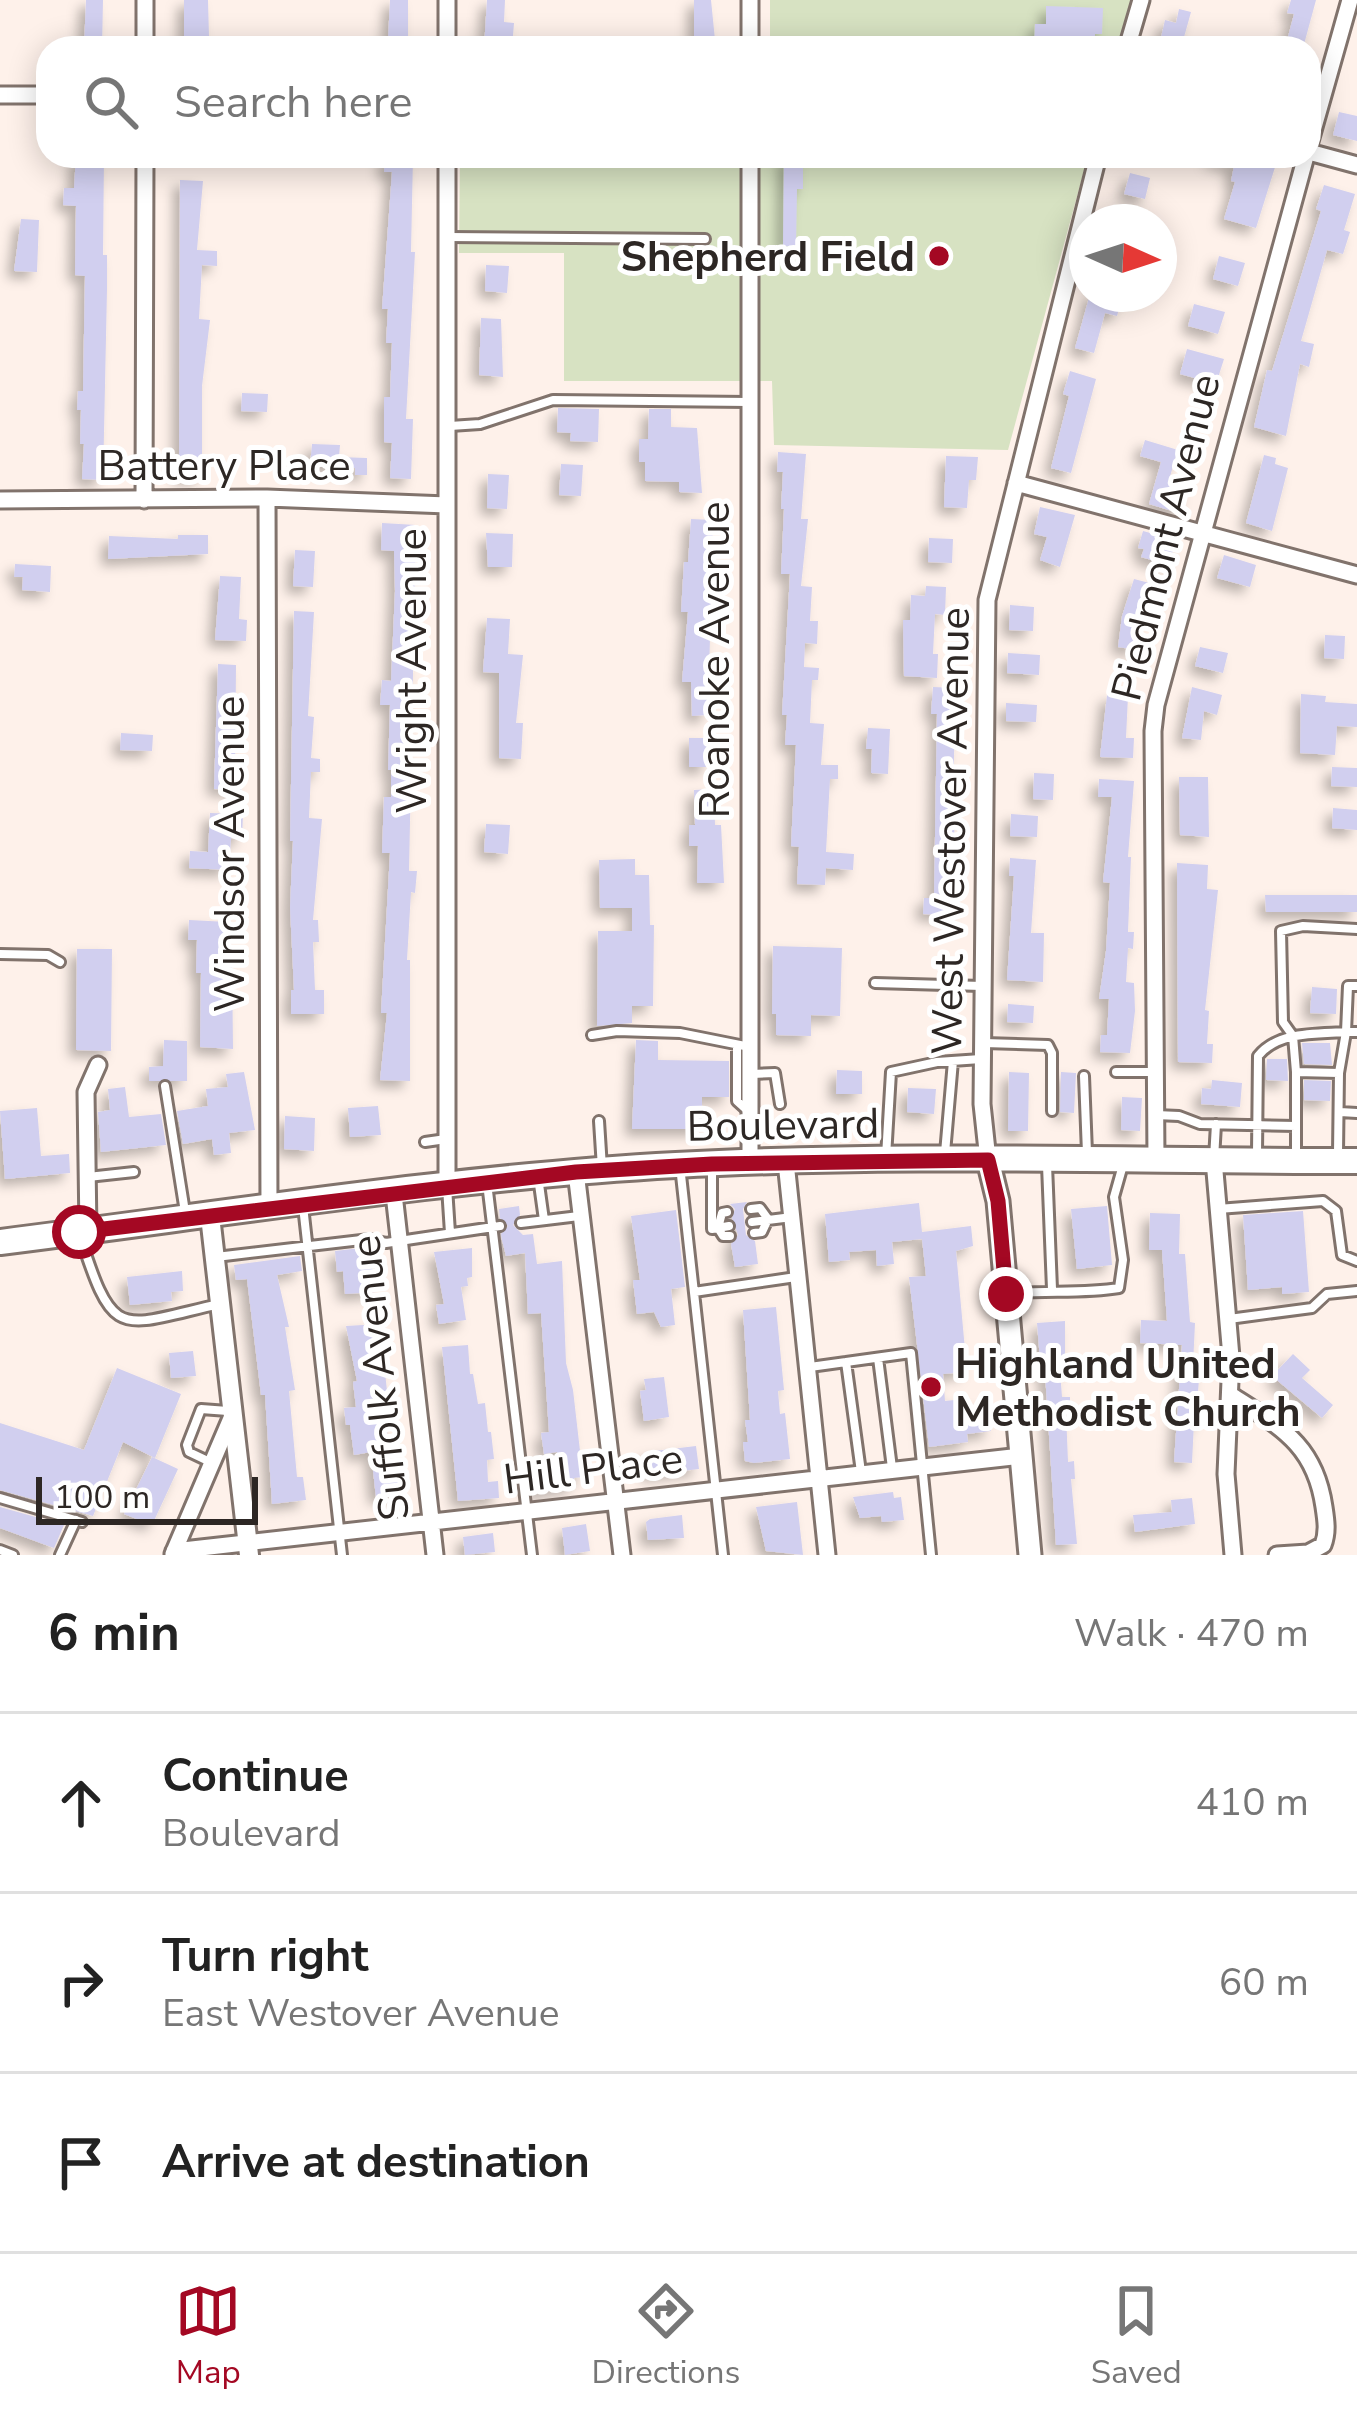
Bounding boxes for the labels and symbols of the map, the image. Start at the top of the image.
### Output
north arrow [1069,204,1177,312]
place label: Shepherd Field [620,229,915,286]
marker: Shepherd Field [926,243,952,269]
street label: Piedmont Avenue [1098,368,1235,707]
street label: Battery Place [98,438,350,495]
street label: Roanoke Avenue [687,502,744,818]
street label: Wright Avenue [384,528,441,814]
street label: West Westover Avenue [919,607,984,1055]
street label: Windsor Avenue [202,696,259,1012]
street label: Boulevard [686,1095,880,1156]
route start [52,1205,106,1259]
street label: Suffolk Avenue [337,1232,424,1523]
route end [979,1267,1033,1321]
place label: Highland United Methodist Church [955,1336,1301,1441]
marker: Highland United Methodist Church [918,1374,944,1400]
street label: Hill Place [500,1430,686,1509]
scale bar [36,1471,258,1524]

